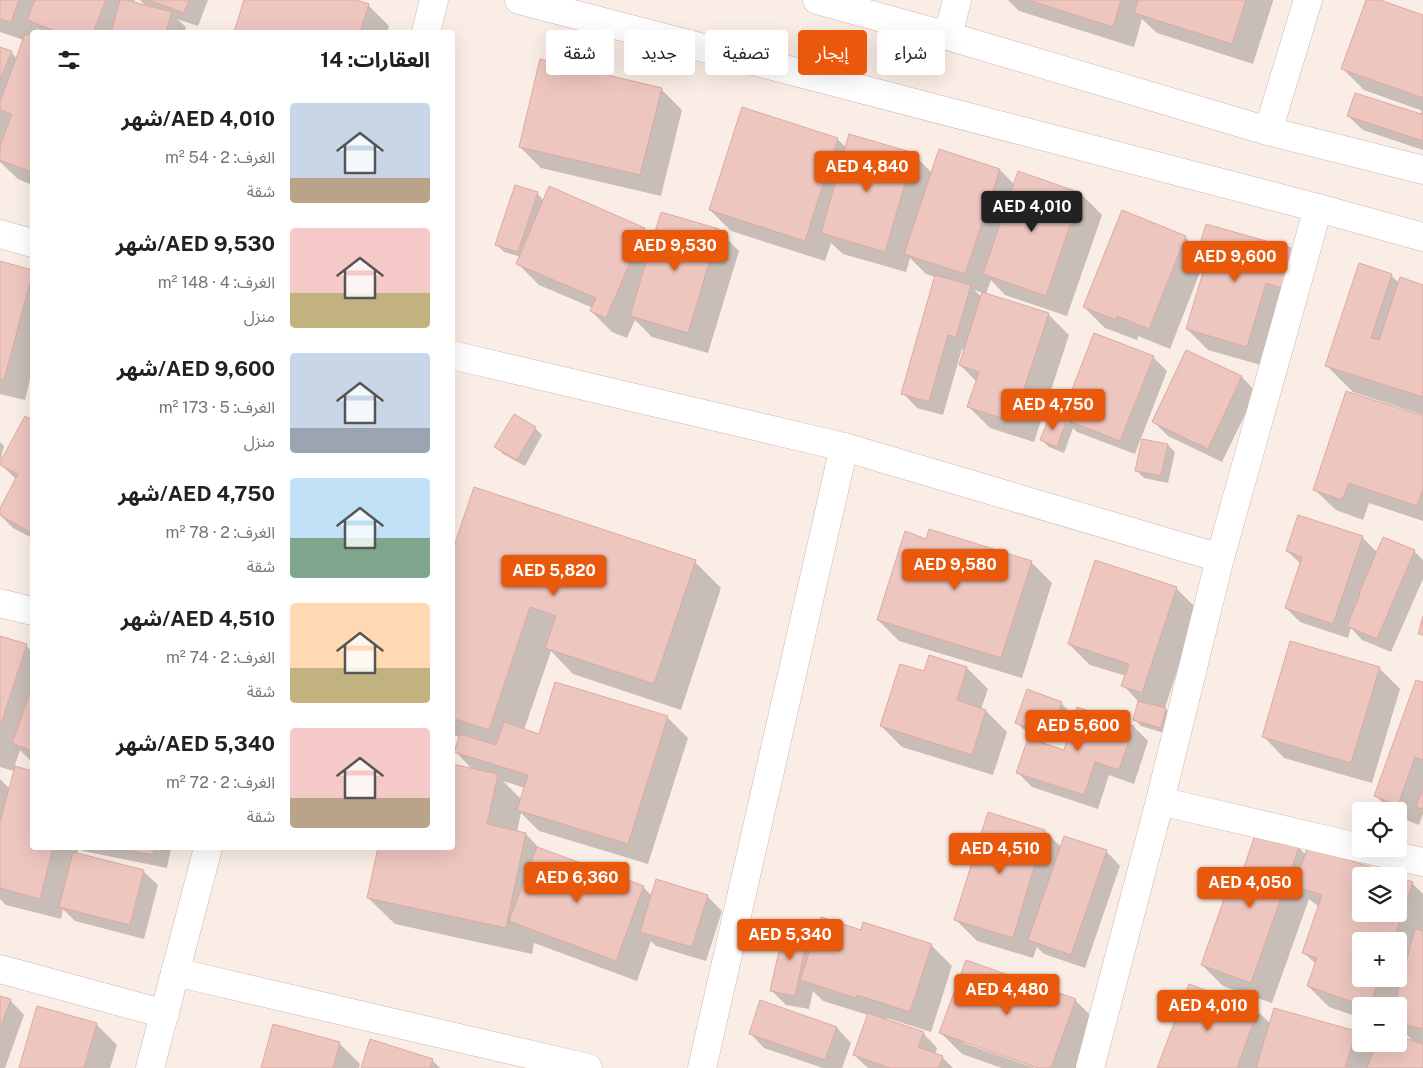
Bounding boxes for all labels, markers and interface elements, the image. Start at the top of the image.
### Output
chip: شقة [546,30,614,75]
chip: جديد [624,30,695,75]
chip: تصفية [705,30,788,75]
chip: إيجار [798,30,867,75]
chip: شراء [877,30,945,75]
icon: filters [55,46,83,74]
text: العقارات: 14 [320,47,430,72]
text: AED 4,010/شهر [121,106,275,131]
icon: home [330,123,390,183]
text: الغرف: 2 · 54 m² [165,148,275,167]
pin: AED 4,840 [810,150,924,193]
text: AED 4,840 [825,157,909,176]
text: شقة [247,182,275,201]
pin: AED 4,010 [975,190,1089,233]
text: AED 4,010 [992,197,1072,216]
pin: AED 9,530 [618,230,732,272]
text: AED 9,530/شهر [116,231,275,256]
text: AED 9,530 [633,236,717,255]
pin: AED 9,600 [1178,240,1292,283]
text: AED 9,600 [1193,247,1277,266]
icon: home [330,248,390,308]
text: الغرف: 4 · 148 m² [158,273,275,292]
text: منزل [244,307,275,326]
text: AED 9,600/شهر [117,356,275,381]
icon: home [330,373,390,433]
pin: AED 4,750 [996,388,1110,431]
text: AED 4,750 [1012,395,1094,414]
text: الغرف: 5 · 173 m² [159,398,275,417]
text: منزل [244,432,275,451]
text: AED 4,750/شهر [118,481,275,506]
icon: home [330,498,390,558]
text: الغرف: 2 · 78 m² [166,523,275,542]
pin: AED 9,580 [898,548,1012,591]
pin: AED 5,820 [497,554,611,597]
text: AED 9,580 [913,555,997,574]
text: شقة [247,557,275,576]
text: AED 5,820 [512,561,596,580]
text: AED 4,510/شهر [121,606,275,631]
icon: home [330,623,390,683]
text: الغرف: 2 · 74 m² [166,648,275,667]
text: شقة [247,682,275,701]
pin: AED 5,600 [1021,710,1135,752]
text: AED 5,600 [1036,716,1120,735]
text: AED 5,340/شهر [116,731,275,756]
icon: home [330,748,390,808]
text: الغرف: 2 · 72 m² [166,773,275,792]
map controls [1352,802,1407,1052]
button: locate [1352,802,1407,857]
text: شقة [247,807,275,826]
pin: AED 4,510 [943,832,1057,875]
text: AED 4,510 [960,839,1040,858]
pin: AED 6,360 [520,862,634,904]
pin: AED 4,050 [1193,866,1307,909]
button: layers [1352,867,1407,922]
text: AED 6,360 [535,868,619,887]
text: AED 4,050 [1208,873,1292,892]
pin: AED 5,340 [733,918,847,961]
text: AED 5,340 [748,925,832,944]
button: + [1352,932,1407,987]
pin: AED 4,480 [950,974,1064,1016]
text: AED 4,480 [965,980,1049,999]
pin: AED 4,010 [1151,990,1265,1032]
text: AED 4,010 [1168,996,1248,1015]
button: − [1352,997,1407,1052]

